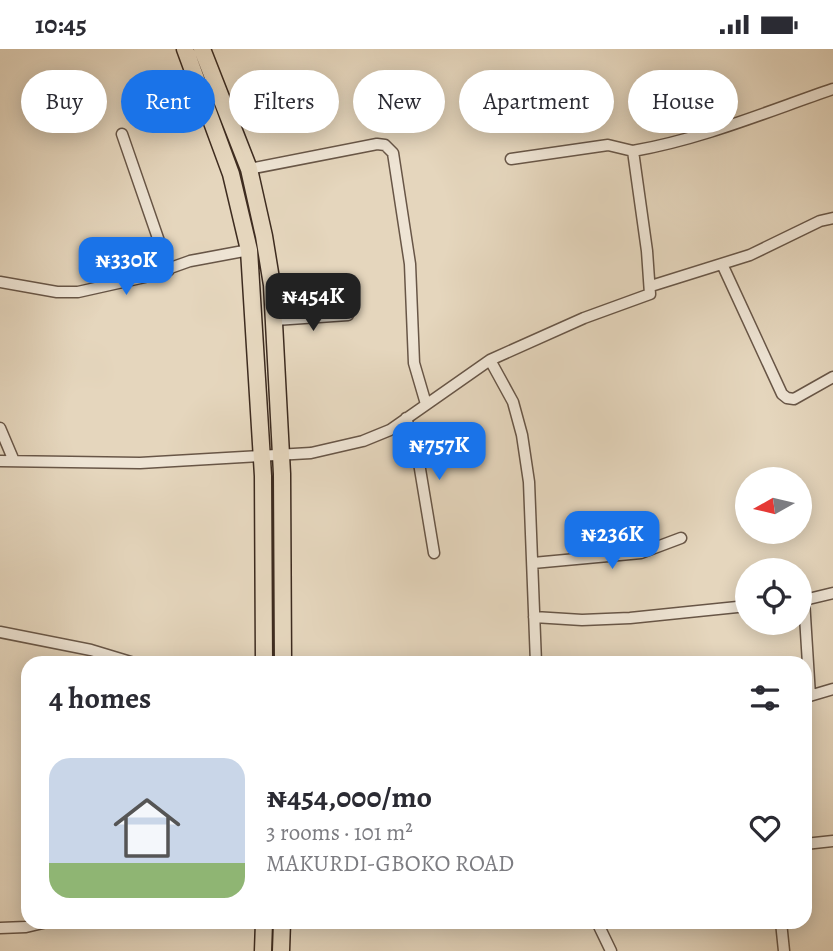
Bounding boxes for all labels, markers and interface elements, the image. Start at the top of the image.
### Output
text: 10:45 [35,7,87,42]
chip: Buy [21,70,107,133]
chip: Rent [121,70,215,133]
chip: Filters [229,70,339,133]
chip: New [353,70,445,133]
chip: Apartment [459,70,614,133]
chip: House [628,70,738,133]
pin: ₦330K [77,237,175,297]
text: ₦330K [95,244,157,275]
pin: ₦454K [264,273,362,333]
text: ₦454K [282,280,344,311]
pin: ₦757K [390,423,488,482]
text: ₦757K [409,429,469,460]
north arrow [735,467,812,544]
map controls [735,467,812,635]
pin: ₦236K [563,511,661,571]
text: ₦236K [580,518,644,549]
button: locate [735,558,812,635]
text: 4 homes [49,678,151,718]
icon: filters [746,679,784,717]
text: ₦454,000/mo [266,777,432,817]
icon: home [105,786,189,870]
icon: heart [746,809,784,847]
text: 3 rooms · 101 m² [266,817,413,848]
text: MAKURDI-GBOKO ROAD [266,848,514,879]

